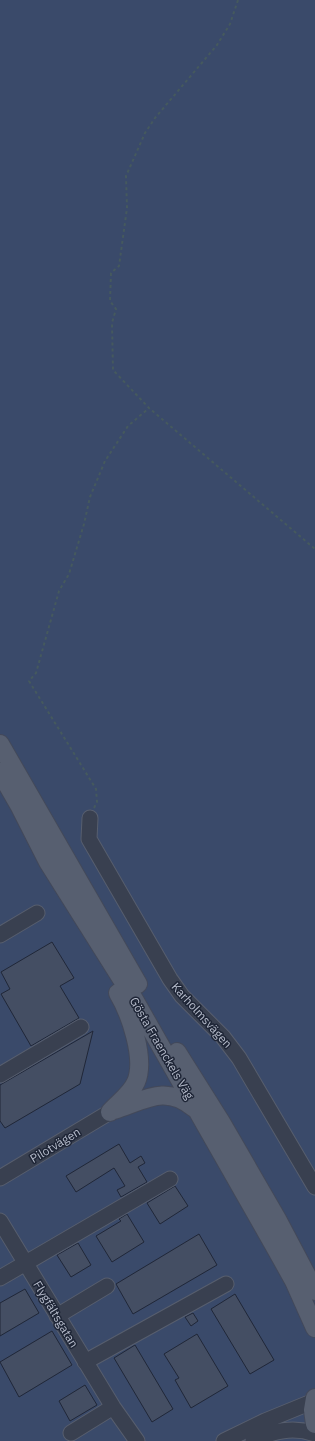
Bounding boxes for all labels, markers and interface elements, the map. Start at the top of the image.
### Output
street label: Karholmsvägen [169,979,235,1051]
street label: Gösta Fraenckels Väg [127,994,198,1102]
street label: Pilotvägen [27,1124,83,1166]
street label: Flygfältsgatan [30,1278,82,1350]

